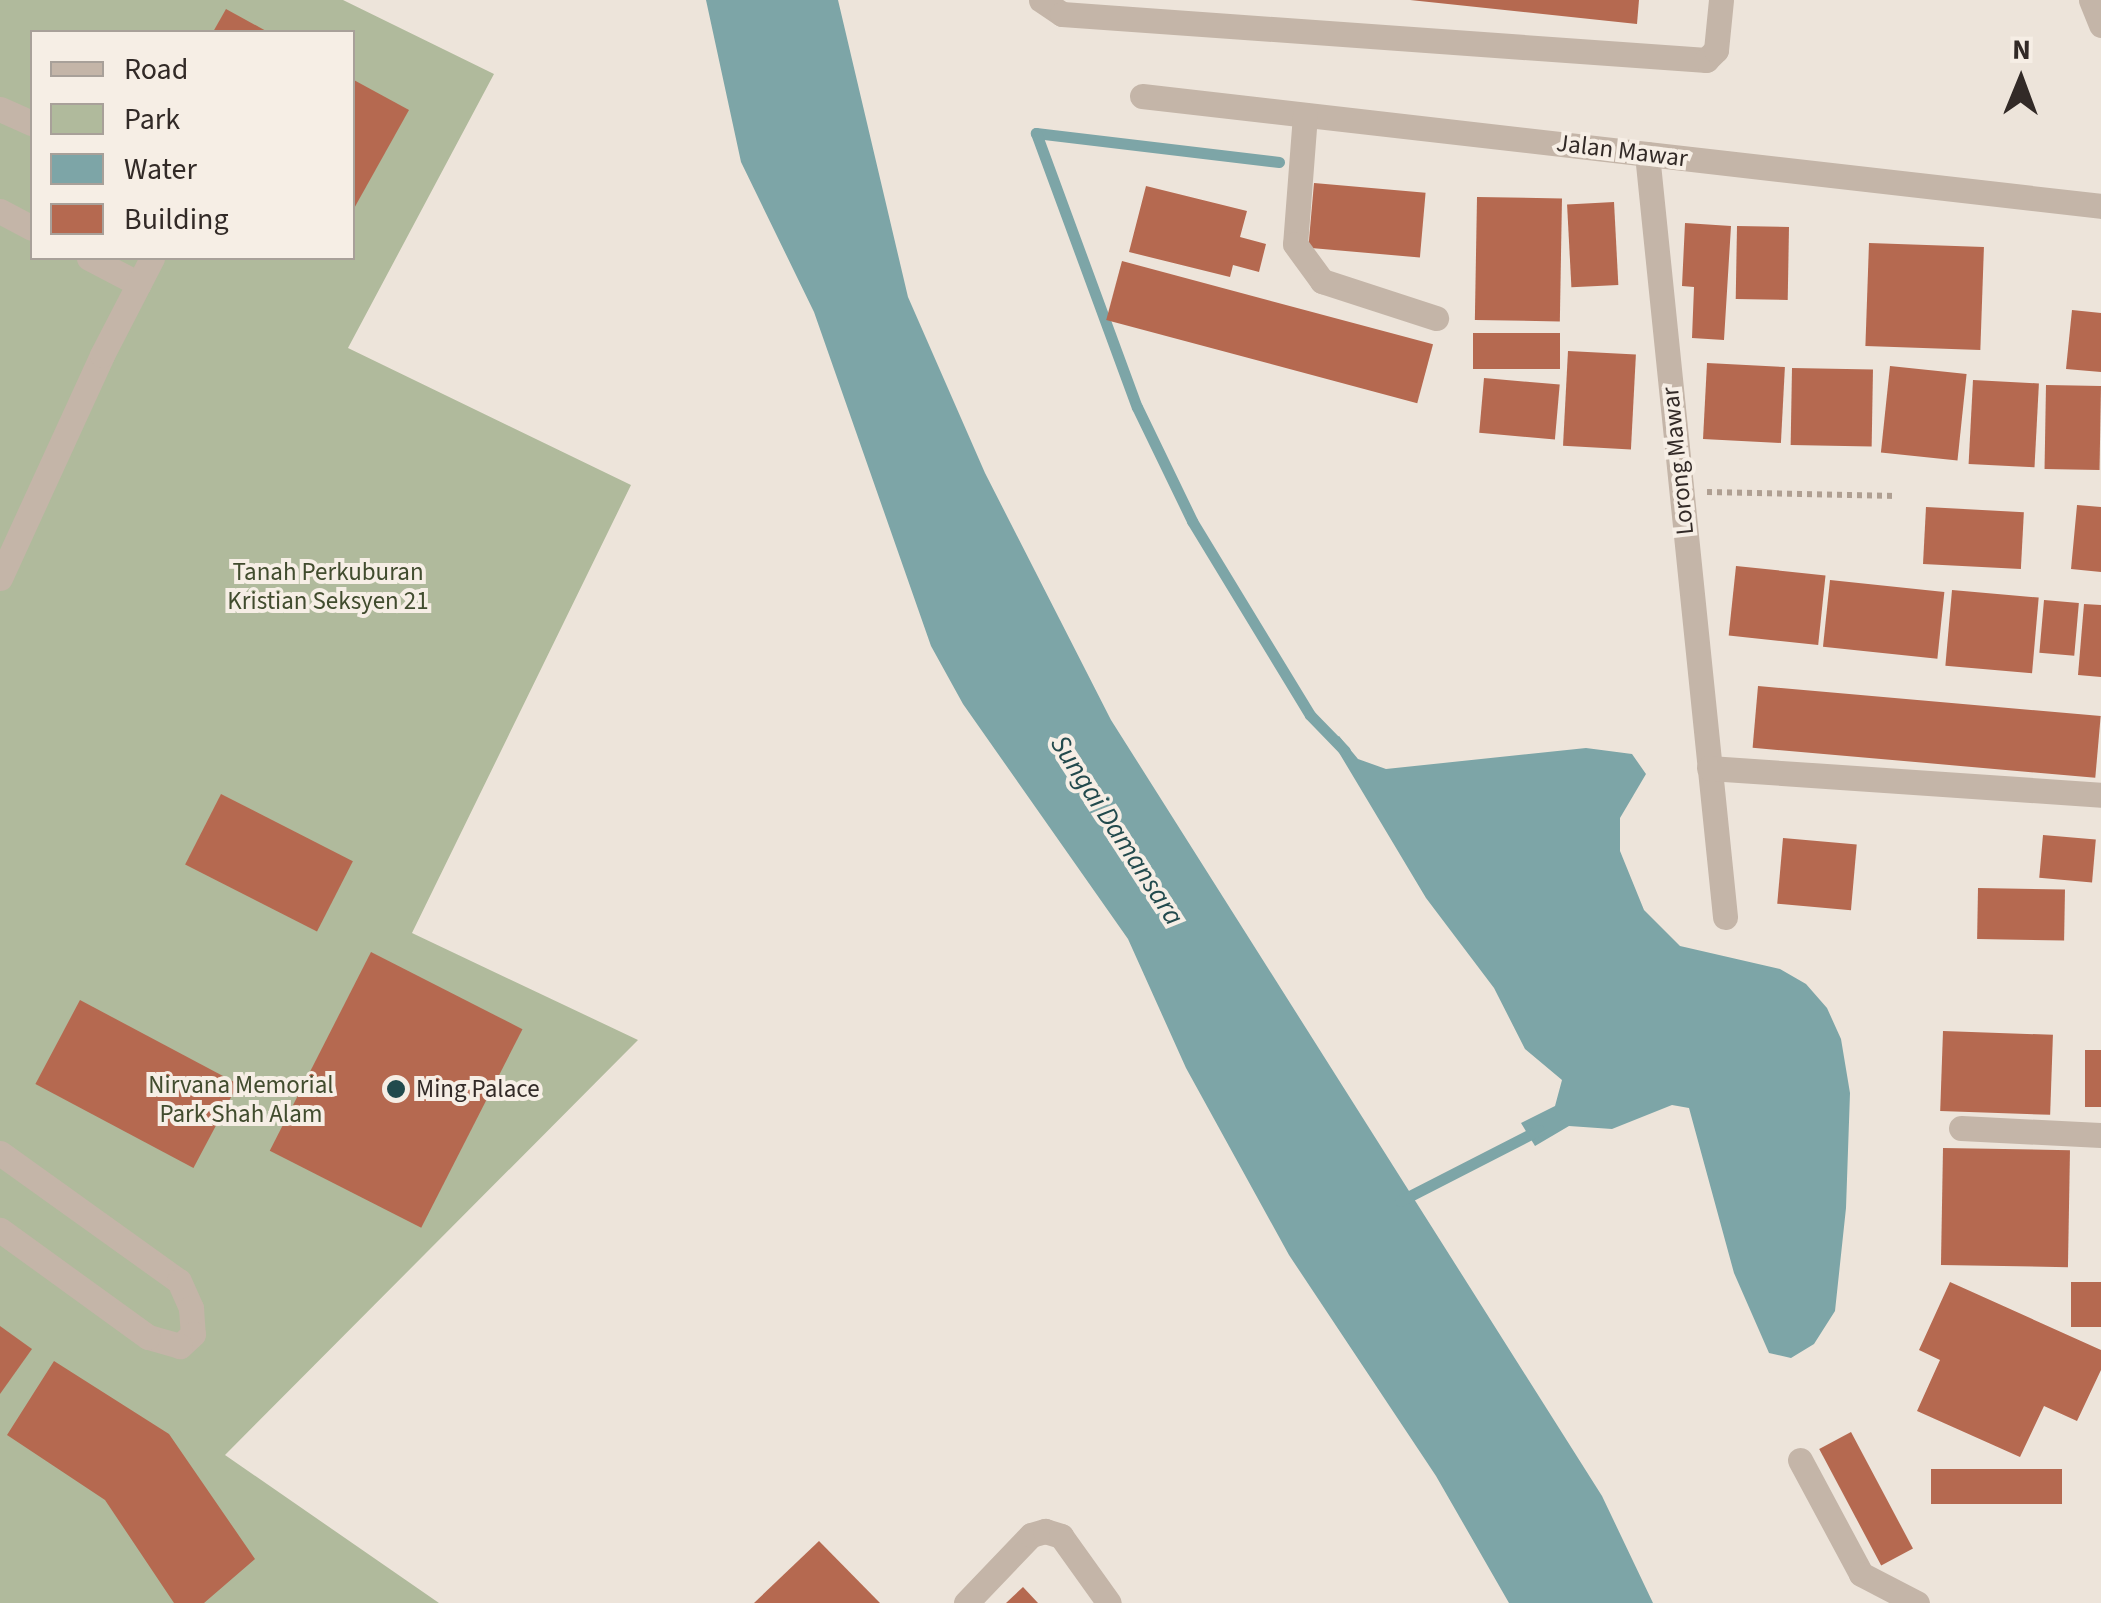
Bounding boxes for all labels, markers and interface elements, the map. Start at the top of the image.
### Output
legend [30,30,355,260]
north arrow [1971,30,2071,130]
text: N [2012,30,2031,70]
text: Road [124,48,188,91]
text: Park [124,98,180,141]
street label: Jalan Mawar [1555,128,1689,174]
text: Water [124,148,197,191]
text: Building [124,198,229,241]
street label: Lorong Mawar [1655,386,1701,536]
park label: Tanah Perkuburan Kristian Seksyen 21 [227,558,429,617]
water label: Sungai Damansara [1043,729,1191,931]
park label: Nirvana Memorial Park Shah Alam [148,1071,334,1130]
place label: Ming Palace [416,1074,540,1104]
marker: Ming Palace [385,1078,407,1100]

